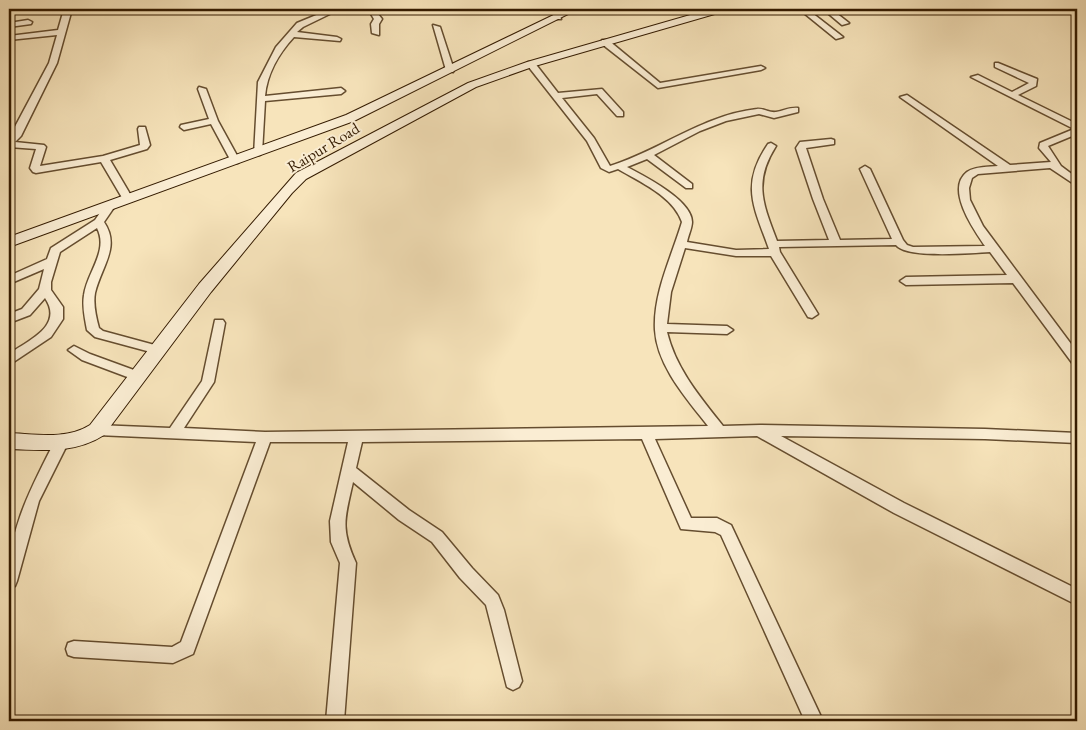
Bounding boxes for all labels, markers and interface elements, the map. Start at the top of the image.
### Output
street label: Raipur Road [283,117,364,177]

